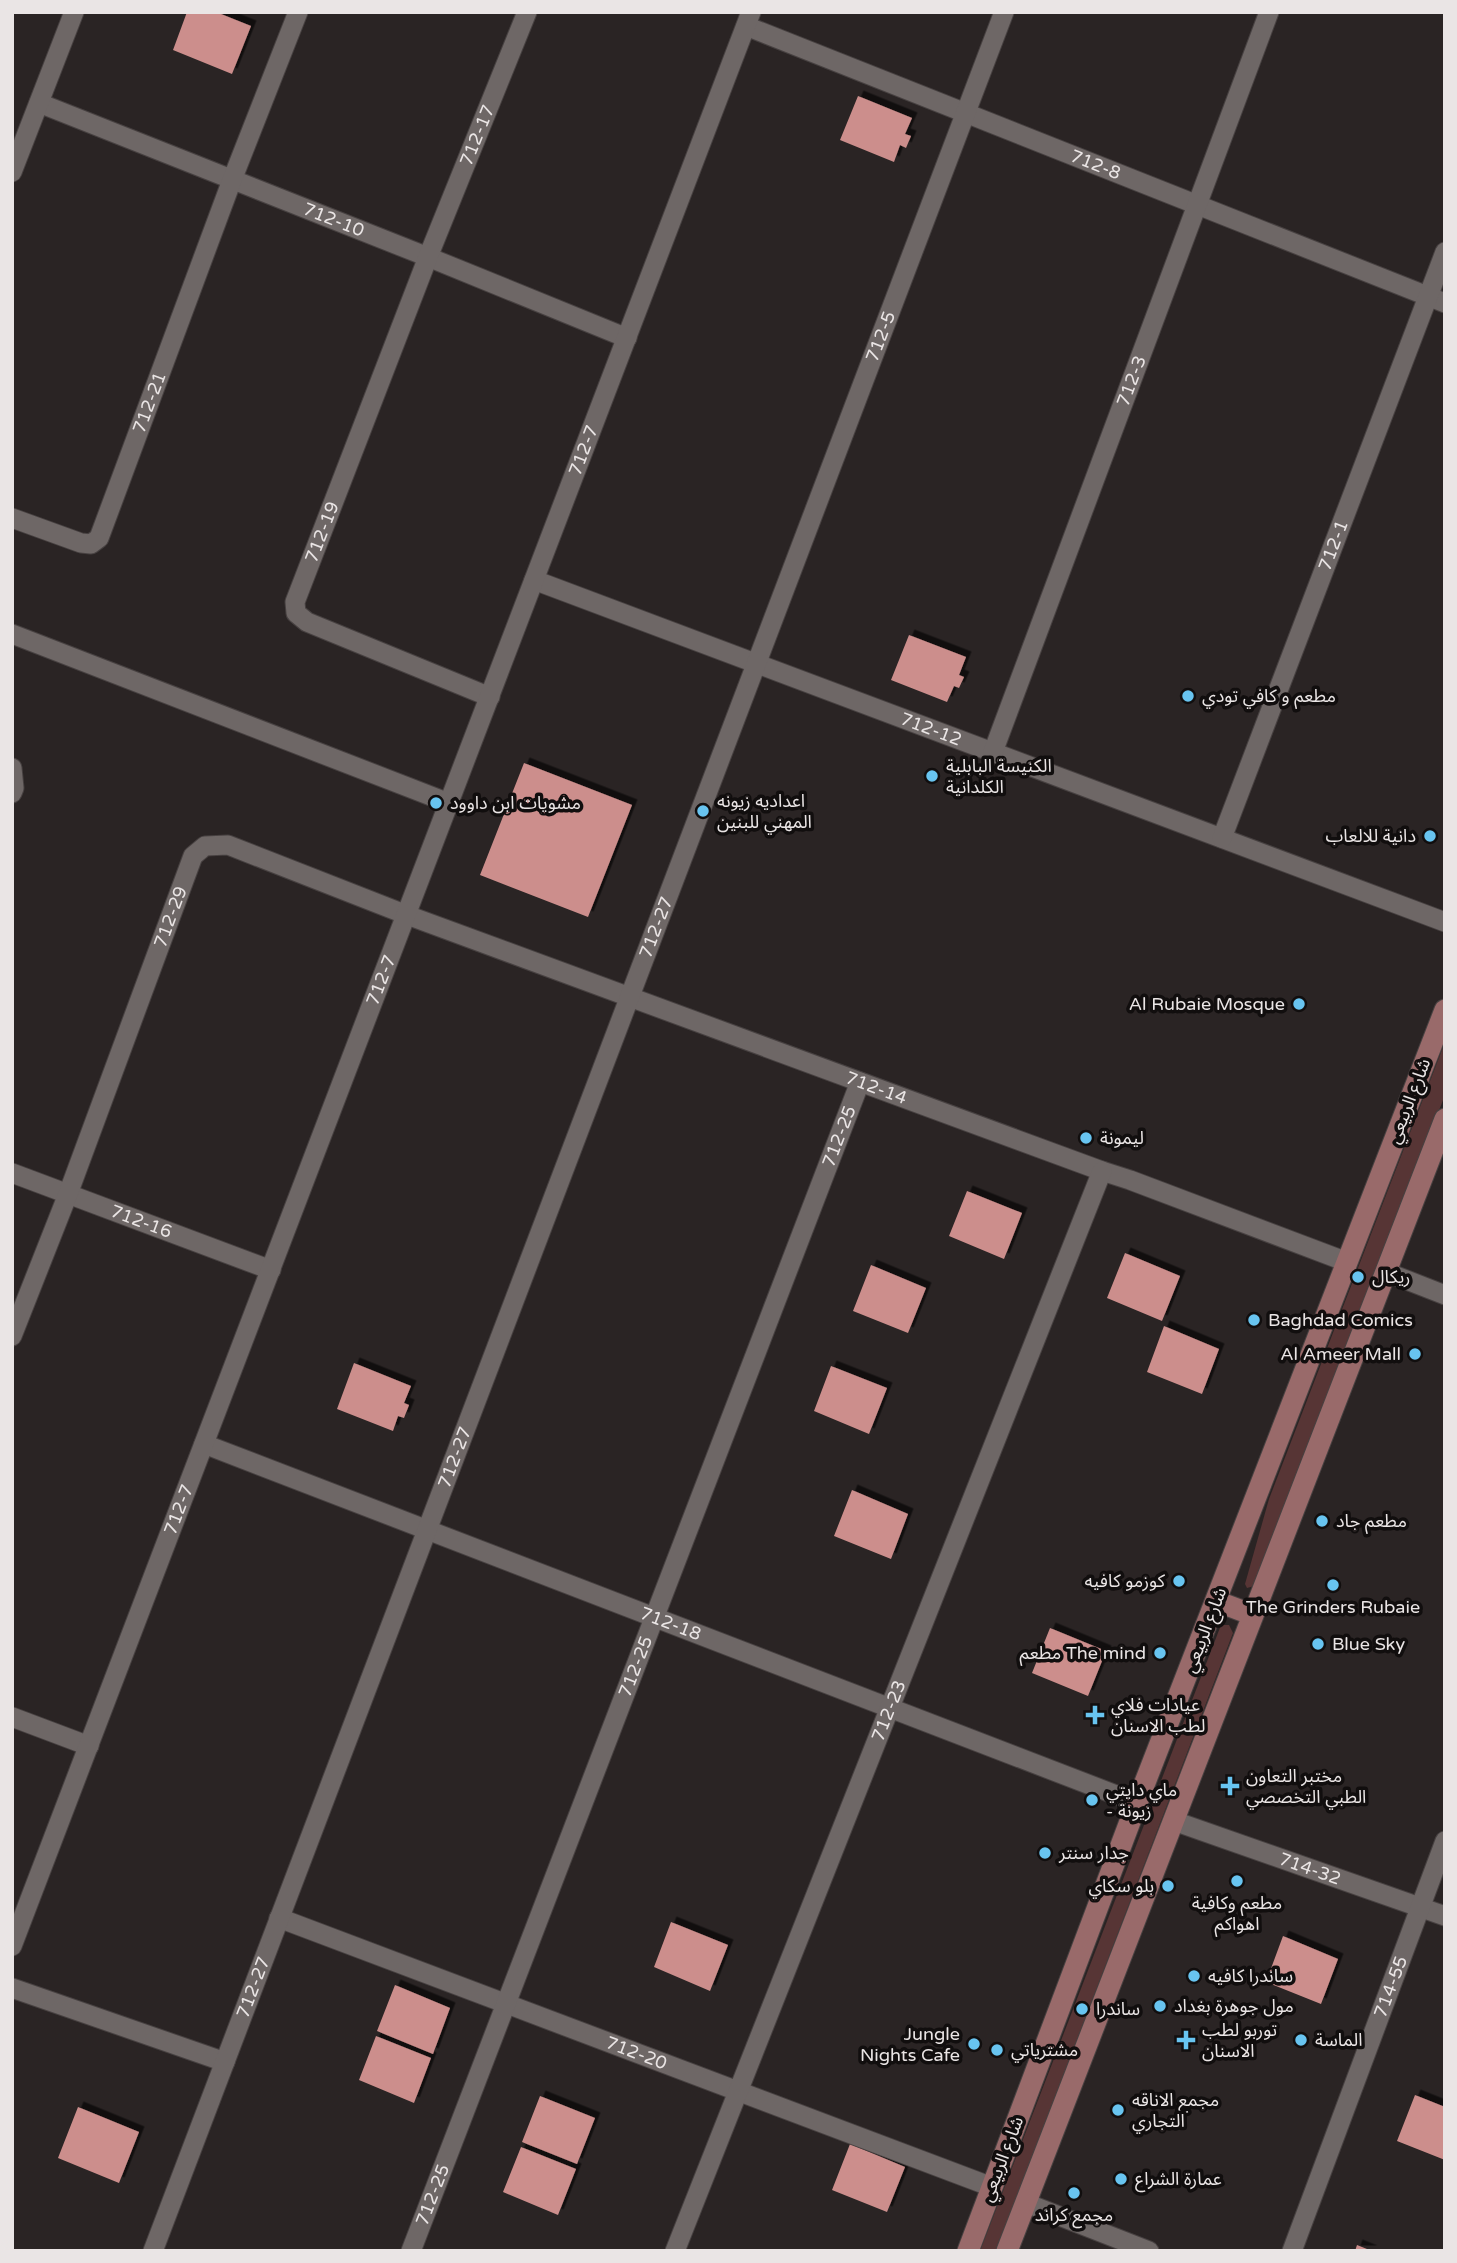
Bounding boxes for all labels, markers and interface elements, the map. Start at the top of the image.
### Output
street label: 712-17 [455,102,499,169]
street label: 712-8 [1067,145,1124,184]
street label: 712-10 [300,198,368,242]
street label: 712-5 [861,308,900,365]
street label: 712-3 [1112,352,1151,409]
street label: 712-21 [128,369,171,436]
street label: 712-7 [564,422,603,479]
street label: 712-19 [300,498,344,566]
street label: 712-1 [1314,517,1353,574]
place label: مطعم و كافي تودي [1202,685,1336,709]
marker: مطعم و كافي تودي [1180,688,1196,704]
street label: 712-12 [897,707,965,751]
place label: الكنيسة البابلية الكلدانية [946,755,1052,798]
marker: الكنيسة البابلية الكلدانية [924,768,940,784]
place label: اعداديه زيونه المهني للبنين [717,790,812,835]
place label: مشويات ابن داوود [450,792,581,814]
marker: مشويات ابن داوود [428,795,444,811]
marker: اعداديه زيونه المهني للبنين [695,803,711,819]
place label: دانية للالعاب [1326,825,1416,847]
marker: دانية للالعاب [1422,828,1438,844]
street label: 712-29 [149,883,192,951]
street label: 712-27 [634,894,678,961]
street label: 712-7 [361,952,401,1008]
place label: Al Rubaie Mosque [1129,993,1285,1015]
marker: Al Rubaie Mosque [1291,996,1307,1012]
street label: شارع الربيعي [1383,1055,1438,1148]
street label: 712-14 [843,1067,910,1109]
street label: 712-25 [817,1103,861,1170]
place label: ليمونة [1100,1127,1144,1149]
marker: ليمونة [1078,1130,1094,1146]
street label: 712-16 [107,1200,175,1243]
place label: ريكال [1372,1266,1410,1288]
marker: ريكال [1350,1269,1366,1285]
place label: Baghdad Comics [1268,1309,1413,1331]
marker: Baghdad Comics [1246,1312,1262,1328]
place label: Al Ameer Mall [1280,1343,1401,1365]
marker: Al Ameer Mall [1407,1346,1423,1362]
street label: 712-27 [433,1424,476,1491]
street label: 712-7 [159,1481,198,1538]
place label: مطعم جاد [1336,1510,1407,1534]
marker: مطعم جاد [1314,1513,1330,1529]
place label: كوزمو كافيه [1084,1570,1166,1592]
marker: كوزمو كافيه [1171,1573,1187,1589]
marker: The Grinders Rubaie [1325,1577,1341,1593]
street label: شارع الربيعي [1179,1584,1234,1677]
place label: The Grinders Rubaie [1246,1596,1420,1618]
street label: 712-18 [637,1602,704,1645]
street label: 712-25 [614,1633,657,1700]
place label: Blue Sky [1332,1633,1405,1655]
marker: Blue Sky [1310,1636,1326,1652]
place label: مطعم The mind [1020,1642,1146,1666]
marker: مطعم The mind [1152,1645,1168,1661]
street label: 712-23 [867,1677,911,1744]
place label: عيادات فلاي لطب الاسنان [1111,1694,1205,1737]
marker: عيادات فلاي لطب الاسنان [1085,1705,1105,1725]
place label: مختبر التعاون الطبي التخصصي [1246,1765,1366,1810]
marker: مختبر التعاون الطبي التخصصي [1220,1776,1240,1796]
place label: ماي دايتي - زيونة [1106,1779,1177,1822]
marker: ماي دايتي - زيونة [1084,1792,1100,1808]
place label: جدار سنتر [1058,1842,1129,1864]
marker: جدار سنتر [1037,1845,1053,1861]
street label: 714-32 [1276,1848,1344,1890]
marker: مطعم وكافية اهواكم [1229,1873,1245,1889]
place label: بلو سكاي [1088,1875,1154,1899]
marker: بلو سكاي [1160,1878,1176,1894]
place label: مطعم وكافية اهواكم [1192,1892,1282,1937]
street label: 714-55 [1369,1953,1412,2021]
street label: 712-27 [232,1954,275,2021]
place label: ساندرا كافيه [1208,1965,1293,1987]
marker: ساندرا كافيه [1186,1968,1202,1984]
place label: مول جوهرة بغداد [1174,1995,1294,2017]
place label: ساندرا [1096,1998,1140,2020]
marker: مول جوهرة بغداد [1152,1998,1168,2014]
marker: ساندرا [1074,2001,1090,2017]
place label: توربو لطب الاسنان [1202,2019,1277,2062]
place label: Jungle Nights Cafe [860,2023,960,2066]
place label: الماسة [1315,2029,1362,2051]
marker: توربو لطب الاسنان [1176,2030,1196,2050]
street label: 712-20 [603,2031,670,2074]
marker: الماسة [1293,2032,1309,2048]
marker: Jungle Nights Cafe [966,2036,982,2052]
place label: مشترياتي [1011,2039,1078,2063]
marker: مشترياتي [989,2042,1005,2058]
place label: مجمع الاناقه التجاري [1132,2089,1219,2134]
marker: مجمع الاناقه التجاري [1110,2102,1126,2118]
street label: شارع الربيعي [976,2113,1031,2206]
street label: 712-25 [411,2161,454,2229]
place label: عمارة الشراع [1135,2168,1222,2193]
marker: عمارة الشراع [1113,2171,1129,2187]
marker: مجمع كراند [1066,2185,1082,2201]
place label: مجمع كراند [1035,2204,1113,2229]

